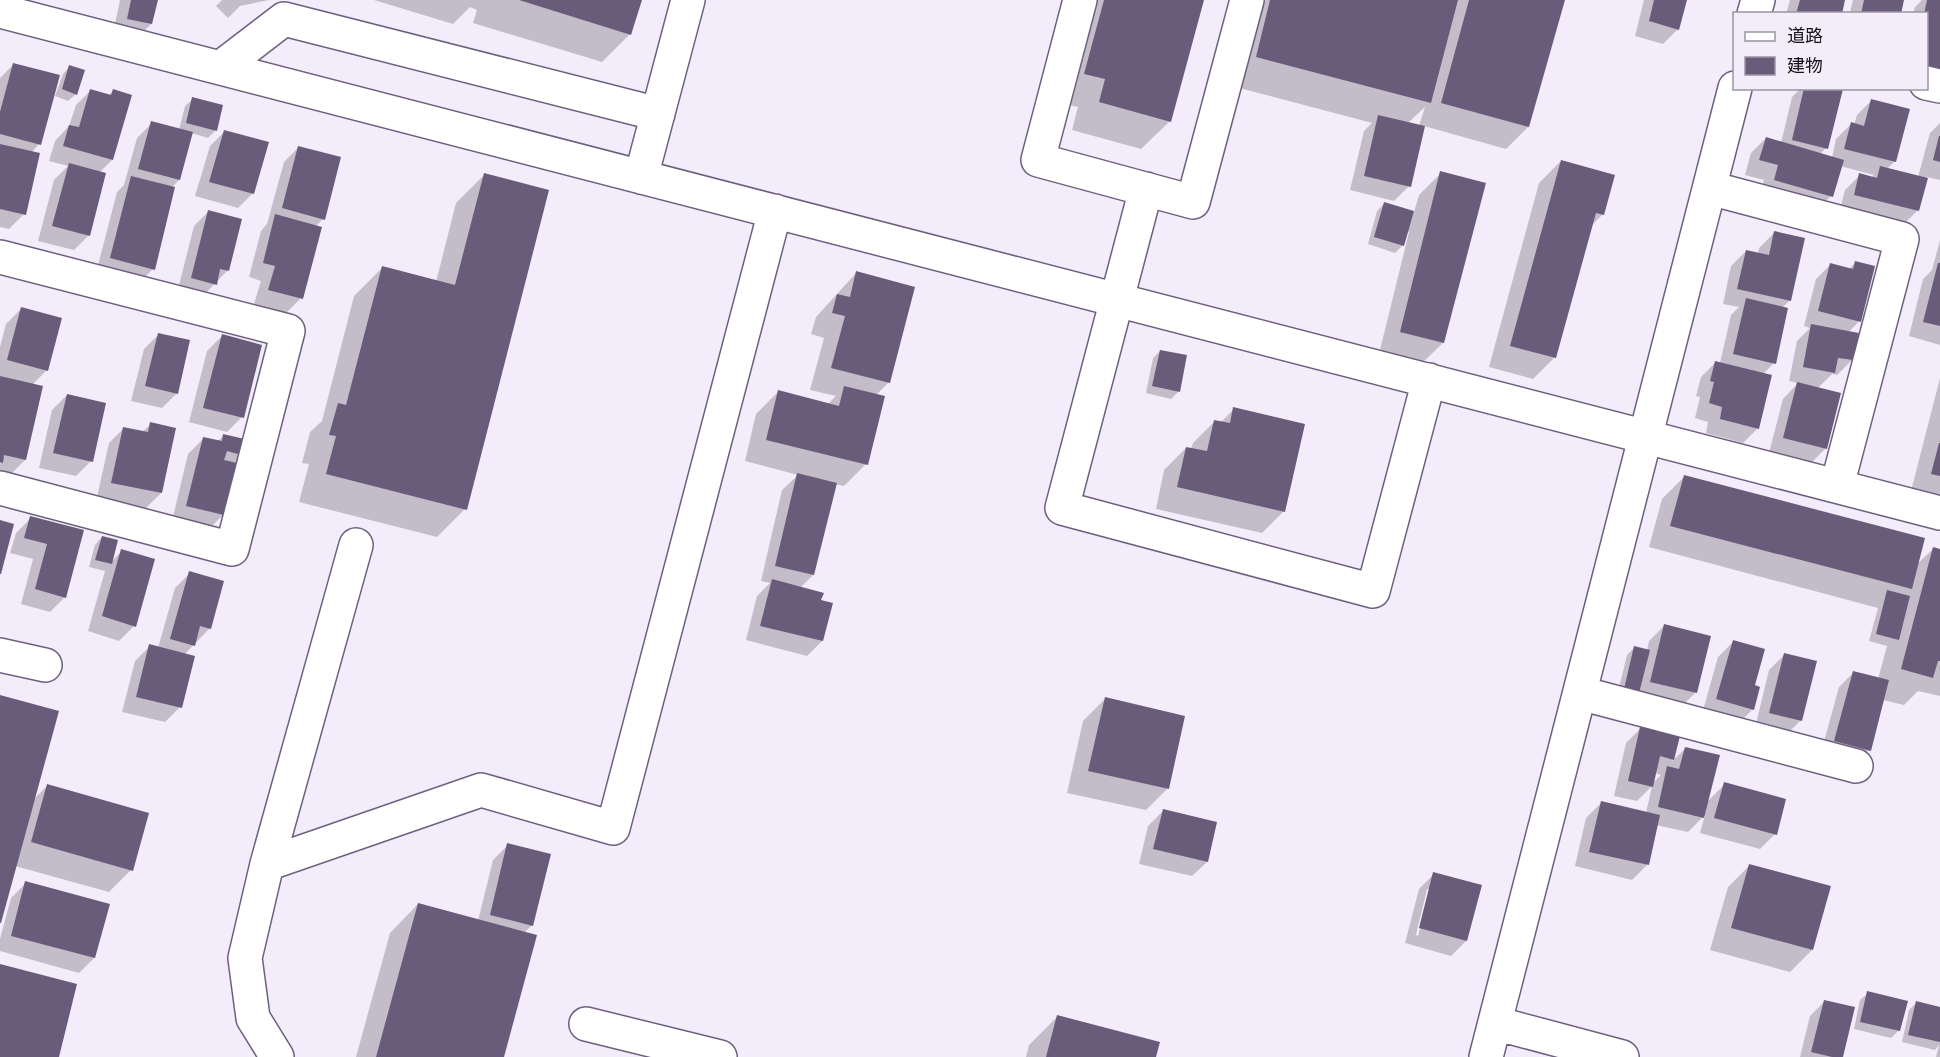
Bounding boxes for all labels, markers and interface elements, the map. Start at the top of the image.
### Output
legend [1733,12,1928,90]
text: 道路 [1787,23,1823,48]
text: 建物 [1787,53,1823,78]

